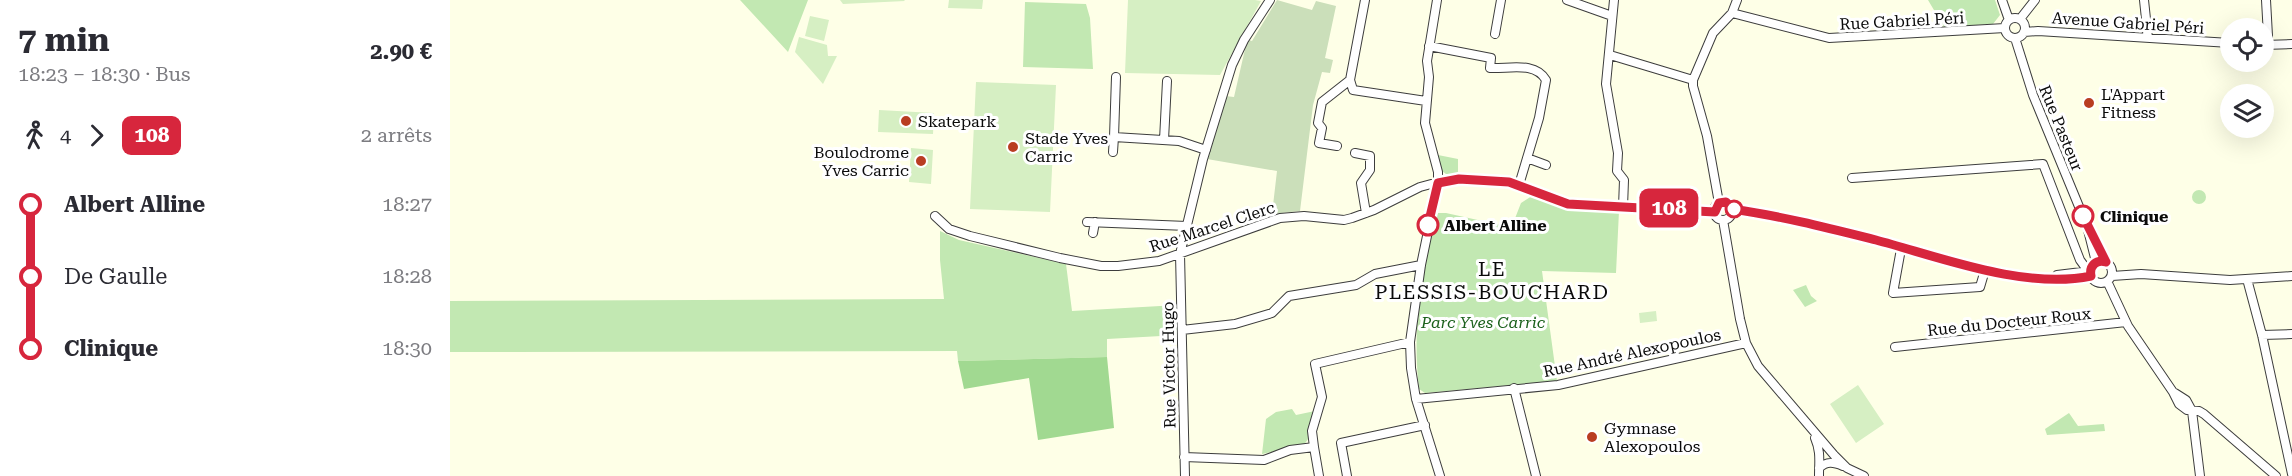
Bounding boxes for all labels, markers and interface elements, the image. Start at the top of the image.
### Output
street label: Rue Gabriel Péri [1839,8,1965,34]
street label: Avenue Gabriel Péri [2051,8,2205,38]
map controls [2220,18,2274,138]
button: locate [2220,18,2274,72]
text: 7 min [18,20,110,59]
text: 2.90 € [370,39,432,64]
text: 18:23 – 18:30 · Bus [18,62,190,86]
street label: Rue Pasteur [2035,82,2087,174]
button: layers [2220,84,2274,138]
place label: L'Appart Fitness [2101,85,2165,122]
marker: L'Appart Fitness [2082,96,2096,110]
place label: Skatepark [918,112,996,131]
marker: Skatepark [899,114,913,128]
icon: walk [18,119,51,152]
icon: forward [80,119,113,152]
text: 4 [60,123,71,147]
text: 108 [134,123,169,147]
text: 2 arrêts [361,123,432,147]
place label: Stade Yves Carric [1025,129,1108,166]
marker: Stade Yves Carric [1006,140,1020,154]
place label: Boulodrome Yves Carric [814,143,909,180]
marker: Boulodrome Yves Carric [914,154,928,168]
line badge: 108 [1634,188,1704,228]
text: Albert Alline [64,192,205,217]
text: 18:27 [382,192,432,216]
text: 108 [1651,196,1687,220]
street label: Rue Marcel Clerc [1147,198,1277,256]
unlabelled marker [1725,200,1743,218]
marker: Clinique [2072,205,2094,227]
place label: Clinique [2100,207,2169,226]
marker: Albert Alline [1417,214,1439,236]
place label: Albert Alline [1444,216,1547,235]
district label: LE PLESSIS-BOUCHARD [1375,257,1609,304]
text: De Gaulle [64,264,167,289]
text: 18:28 [382,264,432,288]
street label: Rue Victor Hugo [1158,301,1180,429]
street label: Rue du Docteur Roux [1926,304,2093,340]
park label: Parc Yves Carric [1420,313,1546,332]
street label: Rue André Alexopoulos [1541,325,1723,381]
text: Clinique [64,336,158,361]
text: 18:30 [382,336,432,360]
place label: Gymnase Alexopoulos [1604,419,1701,456]
marker: Gymnase Alexopoulos [1585,430,1599,444]

